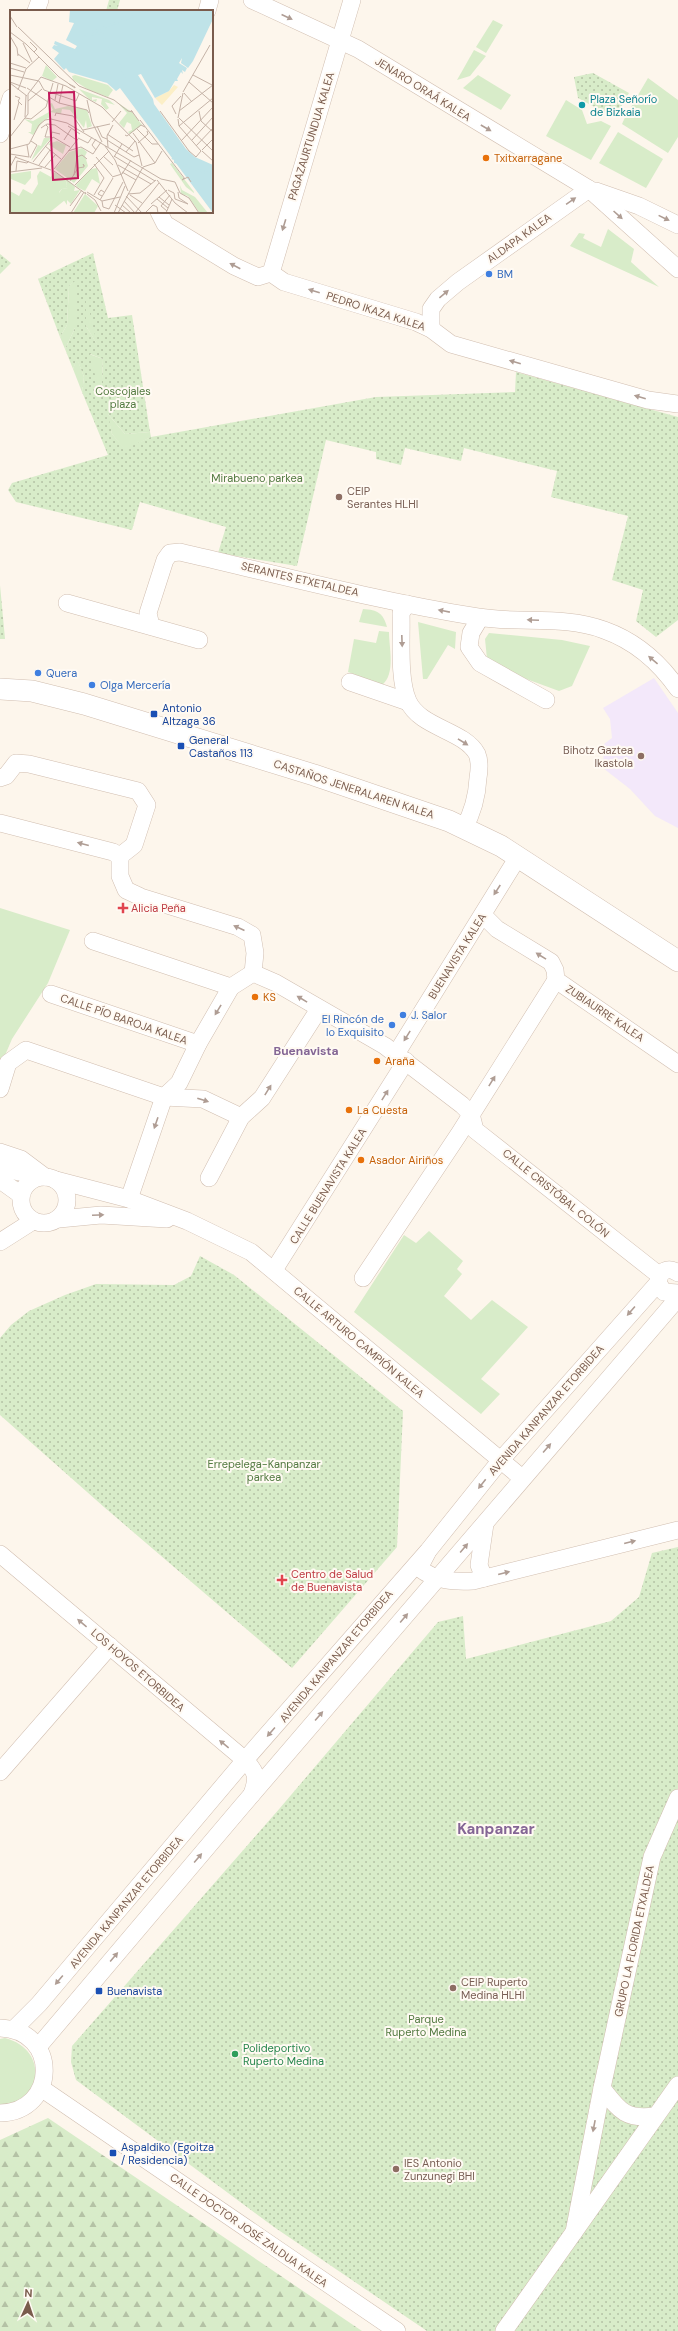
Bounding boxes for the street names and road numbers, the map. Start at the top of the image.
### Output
street label: JENARO ORAÁ KALEA [373,54,473,124]
street label: PAGAZAURTUNDUA KALEA [285,70,337,202]
street label: ALDAPA KALEA [484,210,554,266]
street label: PEDRO IKAZA KALEA [325,288,427,334]
street label: SERANTES ETXETALDEA [240,559,360,599]
street label: CASTAÑOS JENERALAREN KALEA [272,756,436,822]
street label: BUENAVISTA KALEA [425,910,489,1002]
street label: ZUBIAURRE KALEA [563,982,647,1044]
street label: CALLE PÍO BAROJA KALEA [59,991,189,1047]
street label: CALLE BUENAVISTA KALEA [286,1125,370,1247]
street label: CALLE CRISTÓBAL COLÓN [500,1146,612,1240]
street label: CALLE ARTURO CAMPIÓN KALEA [291,1283,427,1401]
street label: AVENIDA KANPANZAR ETORBIDEA [485,1342,607,1478]
street label: AVENIDA KANPANZAR ETORBIDEA [276,1587,396,1725]
street label: LOS HOYOS ETORBIDEA [88,1626,188,1714]
street label: AVENIDA KANPANZAR ETORBIDEA [66,1833,186,1971]
street label: GRUPO LA FLORIDA ETXALDEA [611,1864,657,2018]
street label: CALLE DOCTOR JOSÉ ZALDUA KALEA [167,2170,331,2290]

